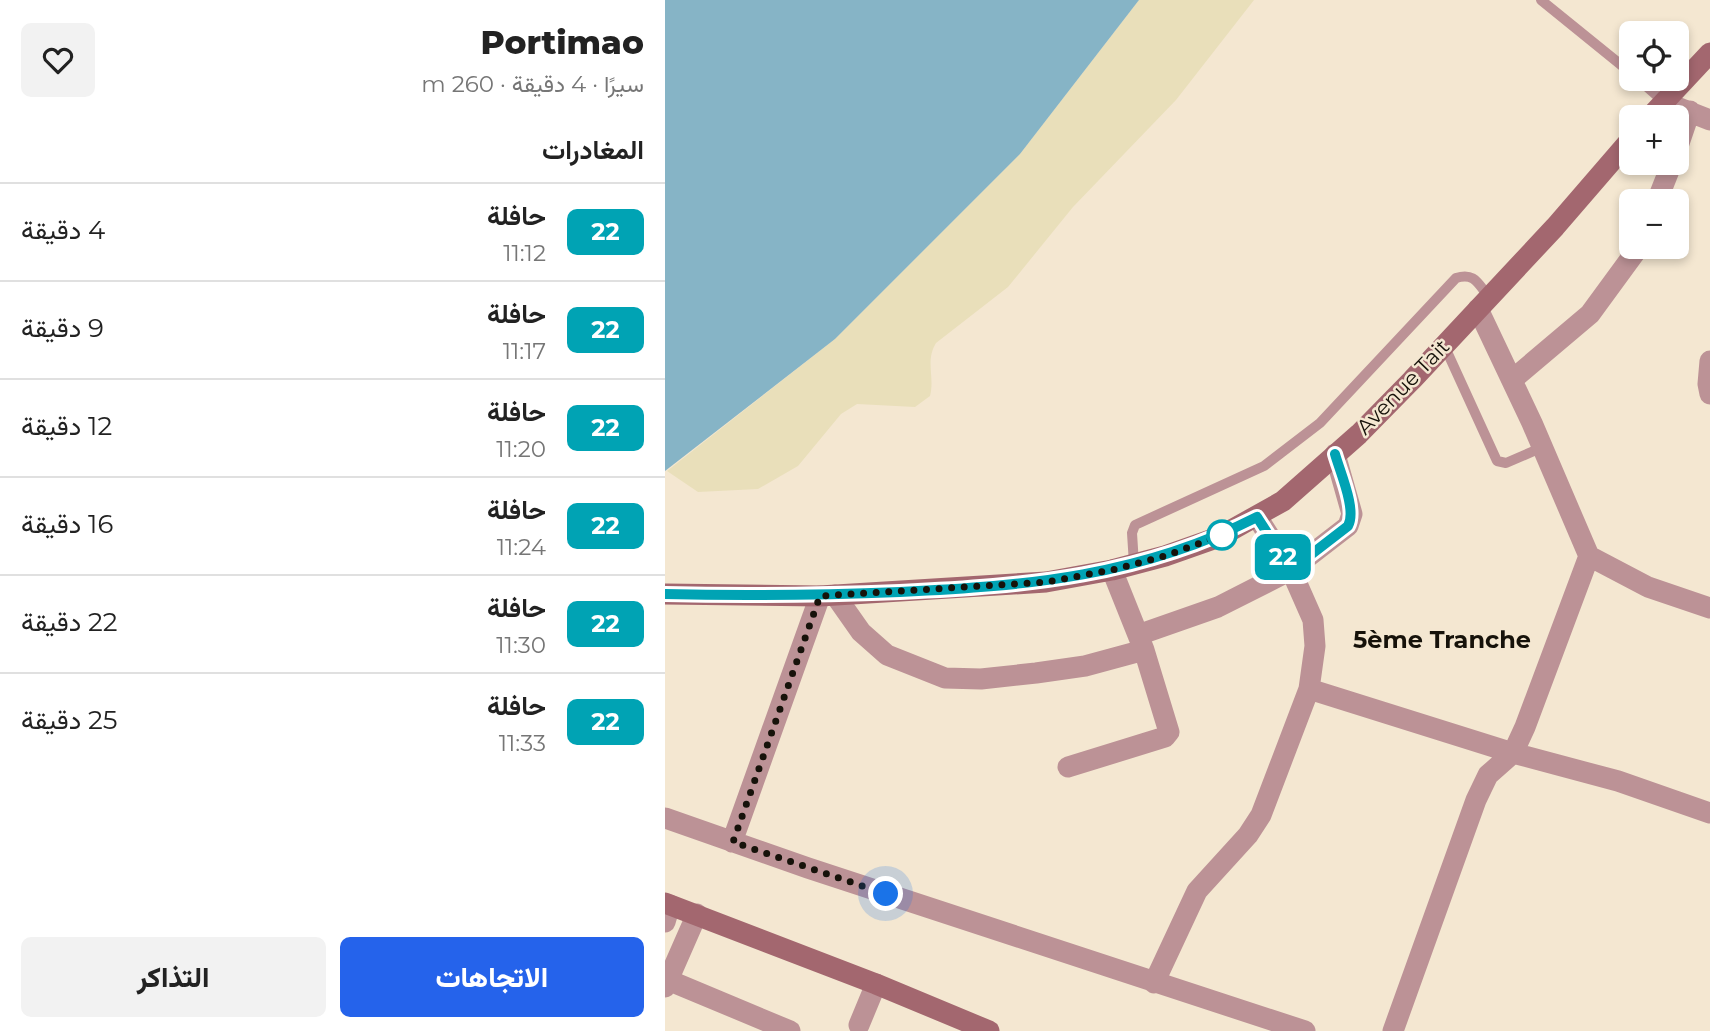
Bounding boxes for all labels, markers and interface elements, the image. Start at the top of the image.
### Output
map controls [1619,21,1689,259]
button: locate [1619,21,1689,91]
text: Portimao [480,22,644,62]
button: heart [21,23,95,97]
text: سيرًا · 4 دقيقة · 260 m [421,70,644,98]
button: + [1619,105,1689,175]
text: المغادرات [542,134,644,166]
button: − [1619,189,1689,259]
text: حافلة [487,200,546,232]
text: 4 دقيقة [21,214,105,246]
text: 22 [591,217,620,246]
text: 11:12 [503,239,546,267]
text: حافلة [487,298,546,330]
text: 9 دقيقة [21,312,104,344]
text: 22 [591,315,620,344]
street label: Avenue Tait [1351,334,1454,439]
text: 11:17 [503,337,546,365]
text: حافلة [487,396,546,428]
text: 12 دقيقة [21,410,112,442]
text: 22 [591,413,620,442]
text: 11:20 [496,435,546,463]
text: حافلة [487,494,546,526]
text: 16 دقيقة [21,508,113,540]
text: 22 [591,511,620,540]
unlabelled marker [1207,520,1237,550]
text: 11:24 [497,533,546,561]
line badge: 22 [1251,534,1315,580]
text: 22 [1269,542,1297,571]
text: حافلة [487,592,546,624]
text: 22 دقيقة [21,606,118,638]
text: 22 [591,609,620,638]
district label: 5ème Tranche [1353,625,1531,654]
text: 11:30 [496,631,546,659]
text: حافلة [487,690,546,722]
text: 25 دقيقة [21,704,117,736]
text: 22 [591,707,620,736]
text: 11:33 [499,729,546,757]
your location [868,876,903,911]
button: التذاكر [21,937,326,1017]
button: الاتجاهات [340,937,644,1017]

